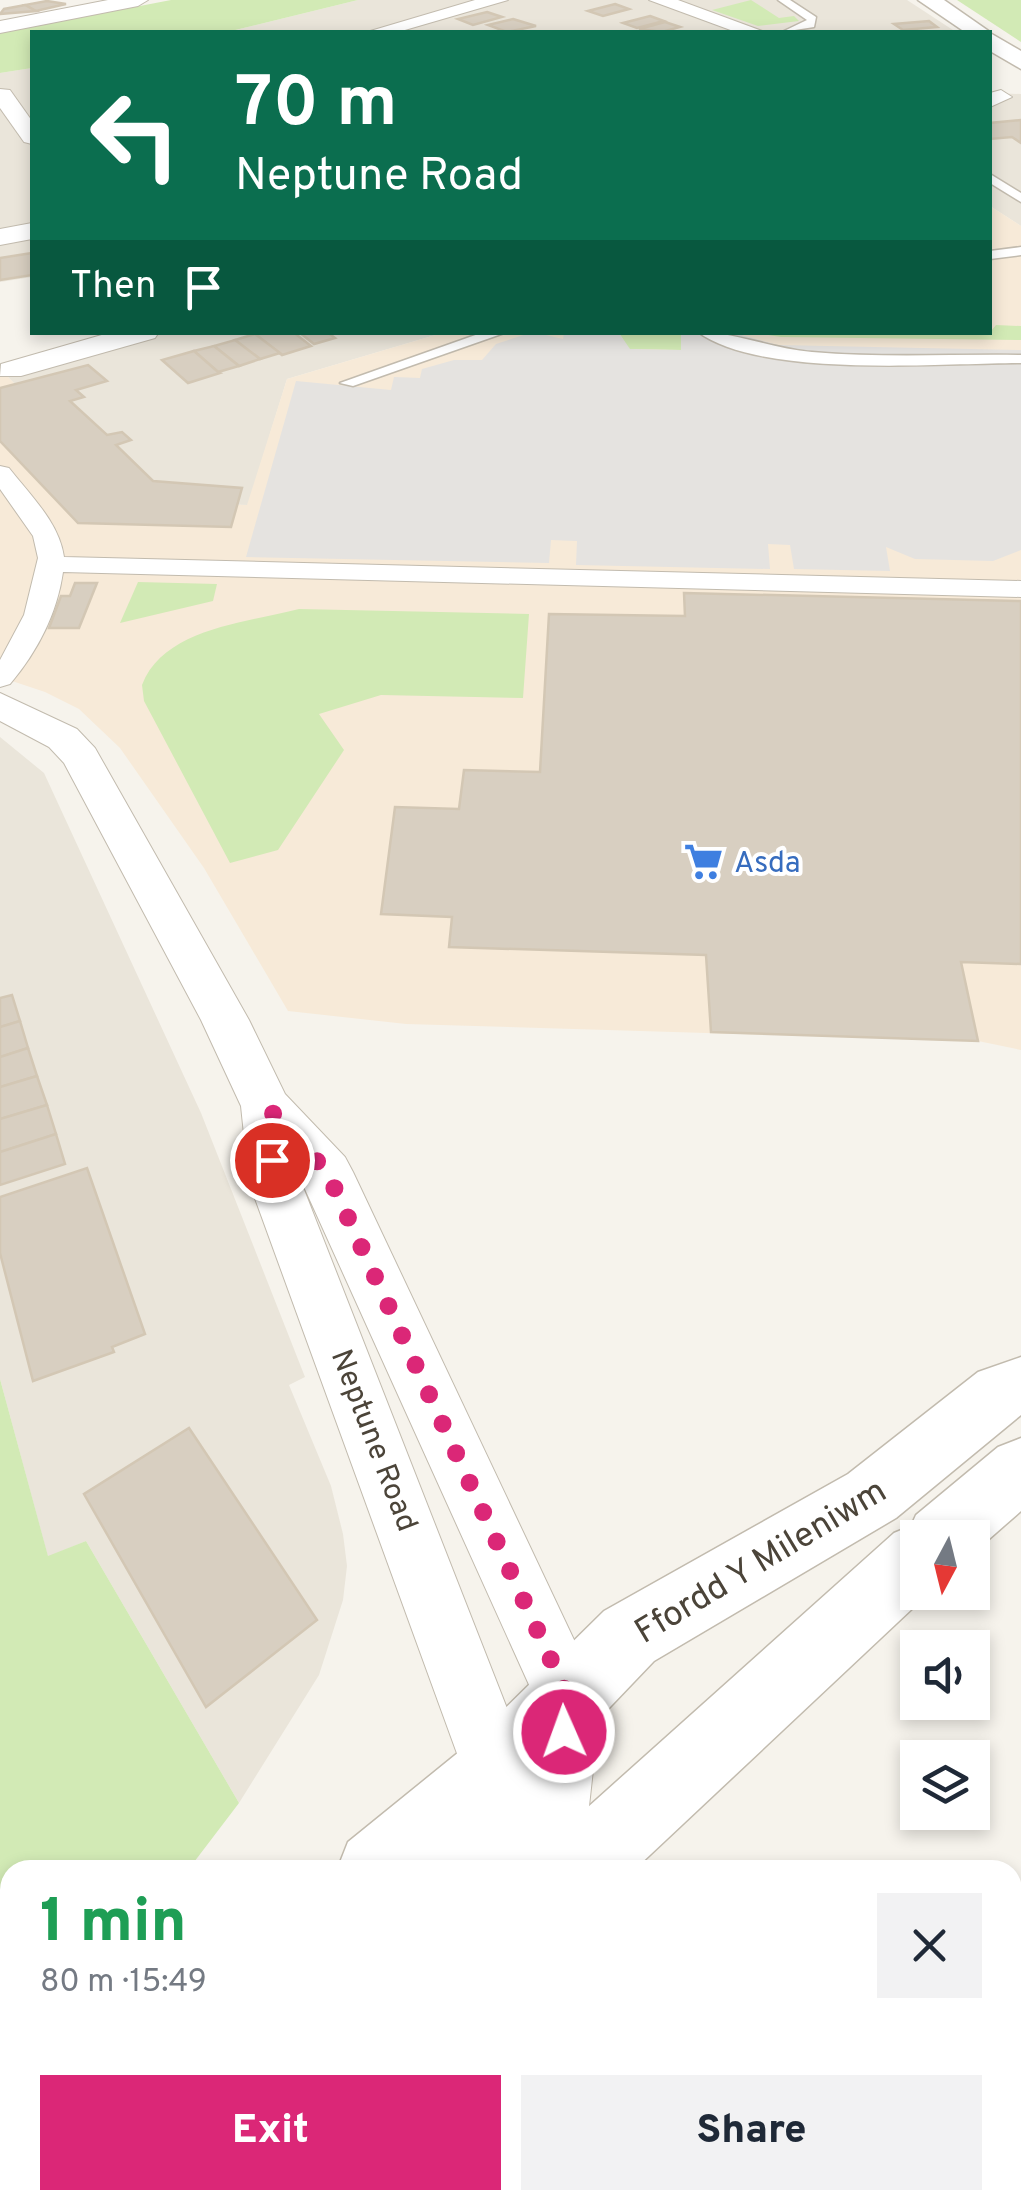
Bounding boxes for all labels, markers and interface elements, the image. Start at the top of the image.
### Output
text: 70 m [235,62,398,151]
icon: left [70,70,200,200]
text: Neptune Road [235,149,523,206]
icon: arrive [176,260,231,315]
text: Then [70,263,156,312]
supermarket icon: Asda [683,841,725,883]
place label: Asda [734,846,801,883]
pin [230,1118,315,1203]
icon: arrive [245,1133,300,1188]
street label: Neptune Road [321,1345,424,1537]
street label: Ffordd Y Mileniwm [628,1470,895,1655]
north arrow [900,1520,990,1610]
map controls [900,1520,990,1830]
button: sound [900,1630,990,1720]
position arrow [512,1680,616,1784]
button: layers [900,1740,990,1830]
text: 1 min [40,1887,187,1963]
button: close [877,1893,982,1998]
text: 80 m · 15:49 [40,1963,207,2003]
button: Exit [40,2075,501,2190]
button: Share [521,2075,982,2190]

